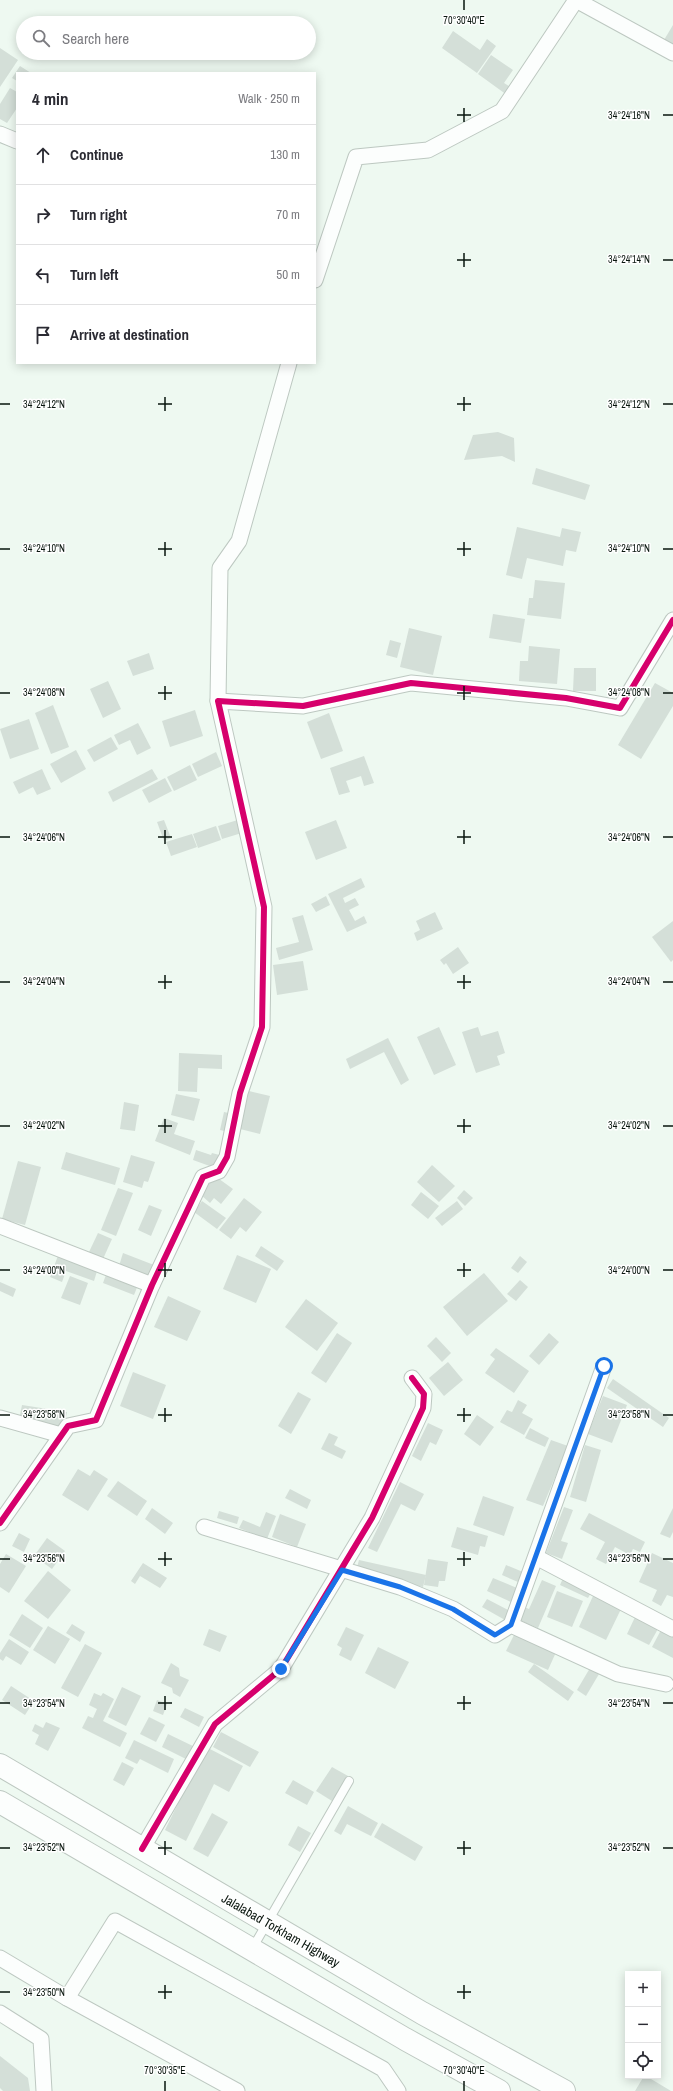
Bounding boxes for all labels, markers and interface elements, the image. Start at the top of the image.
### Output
text: 70°30'40"E [443,14,485,27]
search box [16,16,316,60]
icon: search [30,27,52,49]
text: Search here [62,28,129,49]
text: 4 min [32,87,68,110]
text: Walk · 250 m [238,90,300,107]
text: 34°24'16"N [608,109,650,122]
icon: ahead [32,144,54,166]
text: Continue [70,144,123,165]
text: 130 m [270,146,300,163]
icon: right [32,204,54,226]
text: Turn right [70,204,127,225]
text: 70 m [276,206,300,223]
text: 34°24'14"N [608,253,650,266]
icon: left [32,264,54,286]
text: Turn left [70,264,118,285]
text: 50 m [276,266,300,283]
icon: arrive [32,324,54,346]
text: Arrive at destination [70,324,189,345]
text: 34°24'12"N [23,398,65,411]
text: 34°24'12"N [608,398,650,411]
text: 34°24'10"N [23,542,65,555]
text: 34°24'10"N [608,542,650,555]
text: 34°24'08"N [23,686,65,699]
text: 34°24'08"N [608,686,650,699]
text: 34°24'06"N [23,831,65,844]
text: 34°24'06"N [608,831,650,844]
text: 34°24'04"N [23,975,65,988]
text: 34°24'04"N [608,975,650,988]
text: 34°24'02"N [23,1119,65,1132]
text: 34°24'02"N [608,1119,650,1132]
text: 34°24'00"N [23,1264,65,1277]
text: 34°24'00"N [608,1264,650,1277]
route start [595,1357,613,1375]
text: 34°23'58"N [23,1408,65,1421]
text: 34°23'58"N [608,1408,650,1421]
text: 34°23'56"N [23,1552,65,1565]
text: 34°23'56"N [608,1552,650,1565]
route end [272,1660,290,1678]
text: 34°23'54"N [23,1697,65,1710]
text: 34°23'54"N [608,1697,650,1710]
text: 34°23'52"N [23,1841,65,1854]
text: 34°23'52"N [608,1841,650,1854]
street label: Jalalabad Torkham Highway [219,1890,343,1972]
map controls [625,1971,661,2079]
button: + [625,1971,661,2007]
text: 34°23'50"N [23,1986,65,1999]
button: − [625,2007,661,2043]
button: locate [625,2043,661,2079]
text: 70°30'35"E [144,2064,186,2077]
text: 70°30'40"E [443,2064,485,2077]

